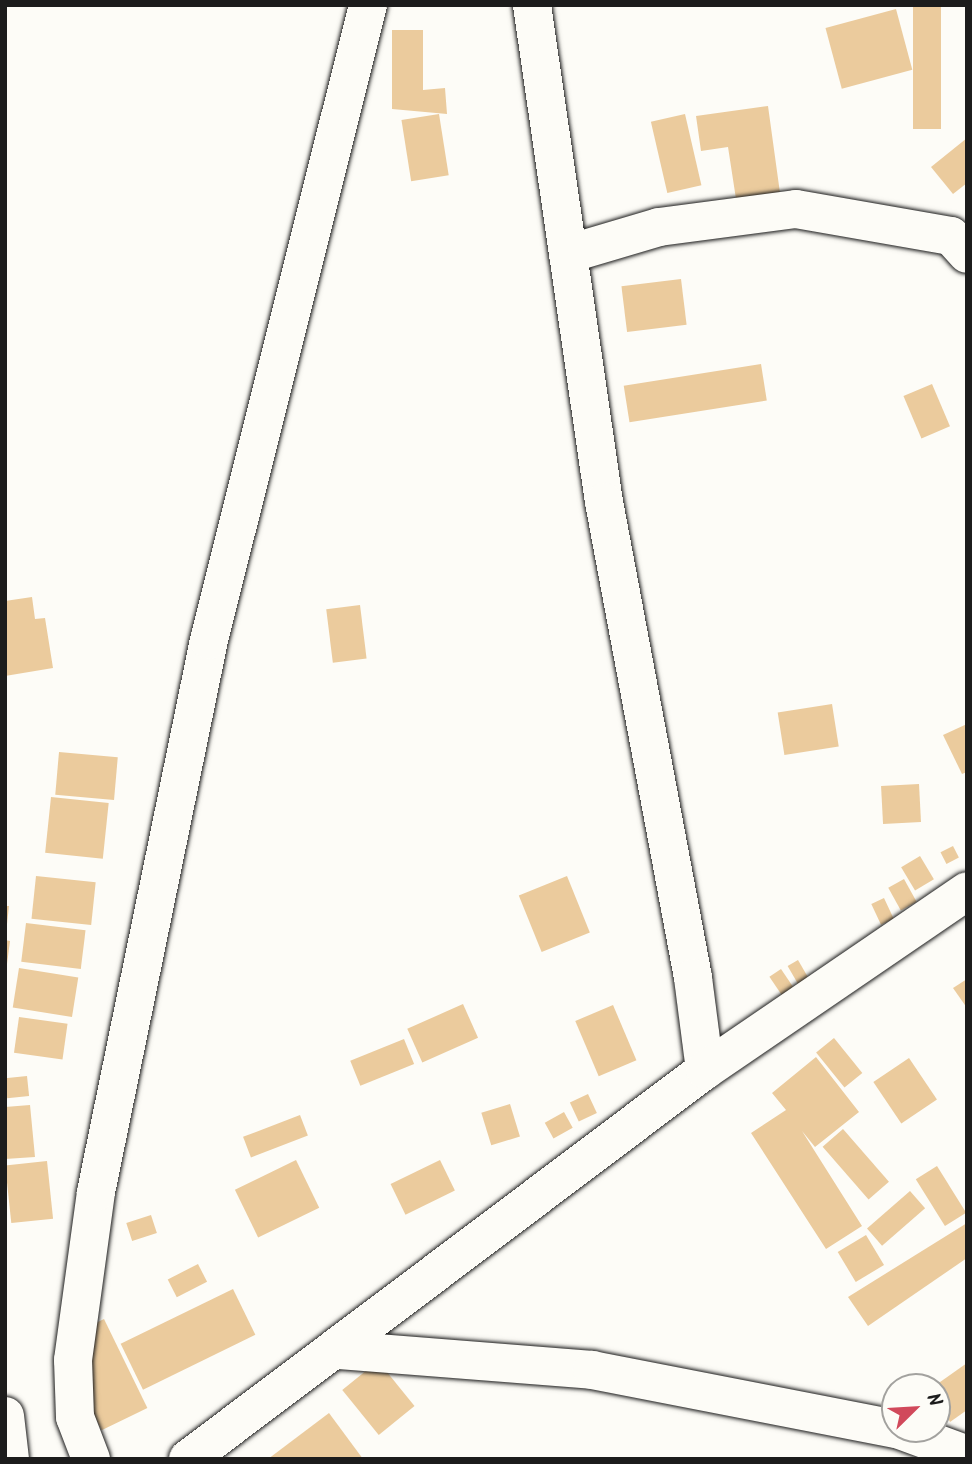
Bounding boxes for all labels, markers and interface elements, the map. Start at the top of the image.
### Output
north arrow [881,1373,951,1443]
text: N [917,1389,950,1412]

